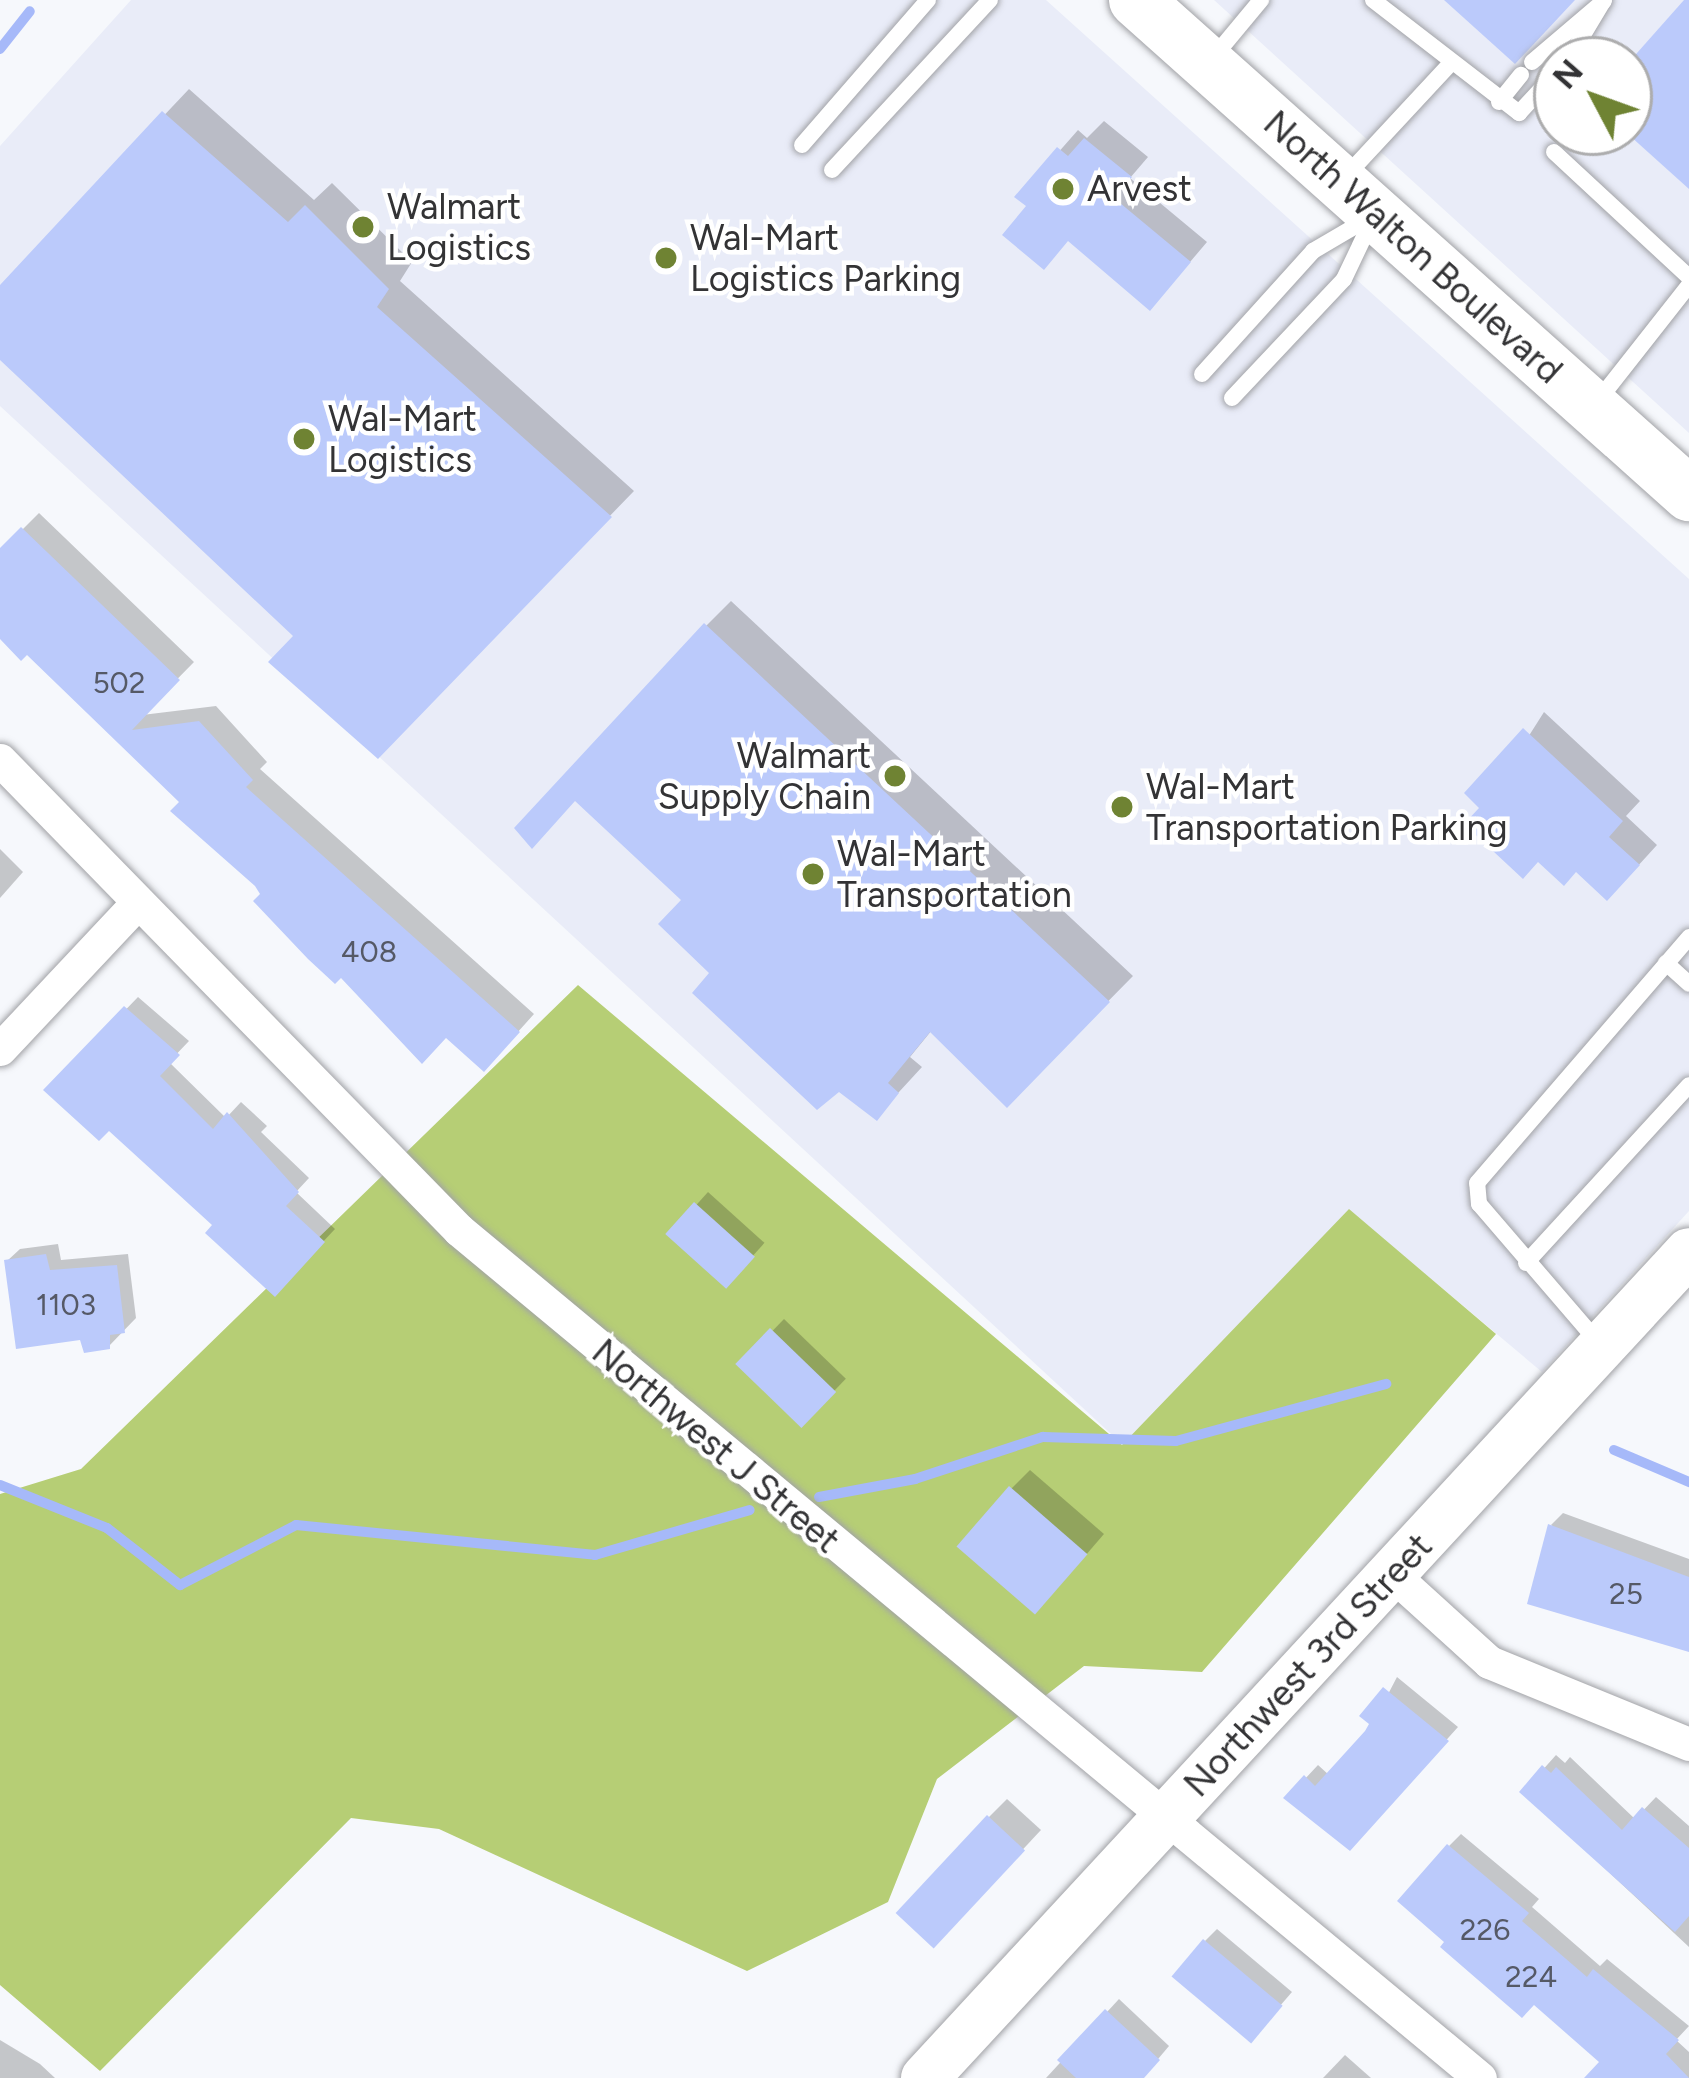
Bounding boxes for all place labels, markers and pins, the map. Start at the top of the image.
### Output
place label: Arvest [1087,167,1192,211]
marker: Arvest [1050,176,1076,202]
place label: Walmart Logistics [387,184,531,269]
marker: Walmart Logistics [350,214,376,240]
place label: Wal-Mart Logistics Parking [690,215,961,300]
marker: Wal-Mart Logistics Parking [653,245,679,271]
place label: Wal-Mart Logistics [328,396,477,481]
marker: Wal-Mart Logistics [291,426,317,452]
place label: Walmart Supply Chain [658,733,871,818]
marker: Walmart Supply Chain [882,763,908,789]
place label: Wal-Mart Transportation Parking [1146,764,1508,849]
marker: Wal-Mart Transportation Parking [1109,794,1135,820]
place label: Wal-Mart Transportation [837,831,1072,916]
marker: Wal-Mart Transportation [800,861,826,887]

